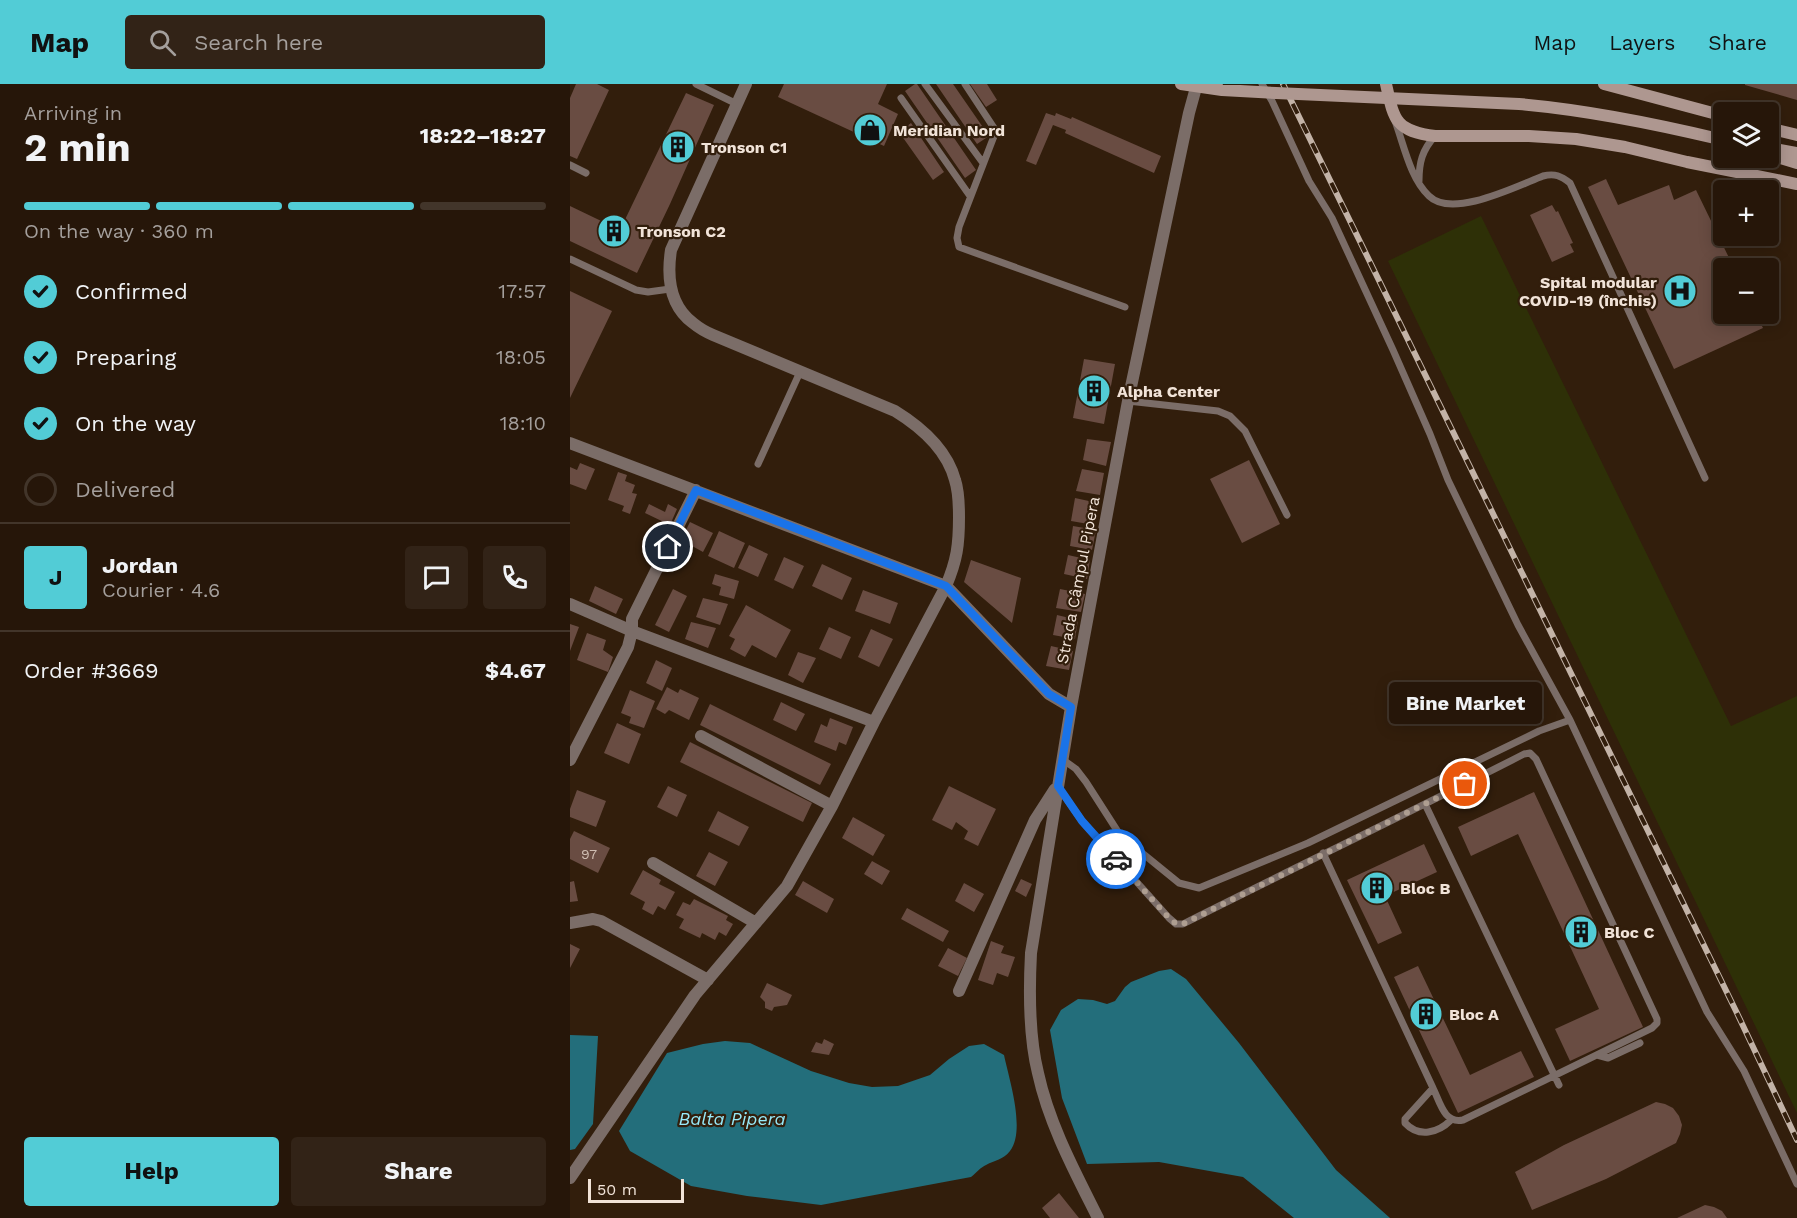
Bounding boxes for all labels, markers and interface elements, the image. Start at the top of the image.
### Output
search box [125,15,545,69]
text: Map [30,26,89,59]
icon: search [146,26,179,59]
text: Search here [194,30,323,55]
text: Map [1533,30,1576,55]
text: Layers [1609,30,1675,55]
text: Share [1708,30,1767,55]
text: Arriving in [24,101,122,125]
map controls [1713,102,1779,324]
button: layers [1713,102,1779,168]
shop icon: Meridian Nord [852,112,888,148]
place label: Meridian Nord [893,121,1005,140]
text: 18:22–18:27 [420,123,546,148]
text: 2 min [24,125,131,170]
building icon: Tronson C1 [660,129,696,165]
place label: Tronson C1 [701,138,787,157]
button: + [1713,180,1779,246]
building icon: Tronson C2 [596,213,632,249]
text: On the way · 360 m [24,219,214,243]
place label: Tronson C2 [637,222,726,241]
button: − [1713,258,1779,324]
place label: Spital modular COVID-19 (închis) [1519,273,1657,310]
hospital icon: Spital modular COVID-19 (închis) [1662,273,1698,309]
icon: check [24,275,57,308]
text: Confirmed [75,279,188,304]
text: 17:57 [498,279,546,303]
icon: check [24,341,57,374]
text: Preparing [75,345,176,370]
text: 18:05 [496,345,546,369]
building icon: Alpha Center [1076,373,1112,409]
place label: Alpha Center [1117,382,1220,401]
icon: check [24,407,57,440]
text: On the way [75,411,196,436]
text: 18:10 [500,411,546,435]
text: Delivered [75,477,175,502]
street label: Strada Câmpul Pipera [1052,495,1104,665]
pin [642,521,693,572]
icon: home [651,530,684,563]
button: chat [405,546,468,609]
button: phone [483,546,546,609]
text: Jordan [102,553,178,578]
text: J [49,565,62,590]
text: Courier · 4.6 [102,578,220,602]
text: Order #3669 [24,658,159,683]
text: $4.67 [485,658,546,683]
callout: Bine Market [1388,682,1542,724]
text: Bine Market [1406,691,1525,715]
pin [1439,758,1490,809]
icon: bag [1448,767,1481,800]
courier [1086,829,1146,889]
icon: car [1100,843,1133,876]
house number: 97 [581,846,597,862]
building icon: Bloc B [1359,870,1395,906]
place label: Bloc B [1400,879,1450,898]
building icon: Bloc C [1563,914,1599,950]
place label: Bloc C [1604,923,1654,942]
building icon: Bloc A [1408,996,1444,1032]
place label: Bloc A [1449,1005,1499,1024]
water label: Balta Pipera [679,1108,785,1129]
button: Help [24,1137,279,1206]
button: Share [291,1137,546,1206]
scale bar [588,1176,684,1204]
text: 50 m [597,1180,637,1199]

